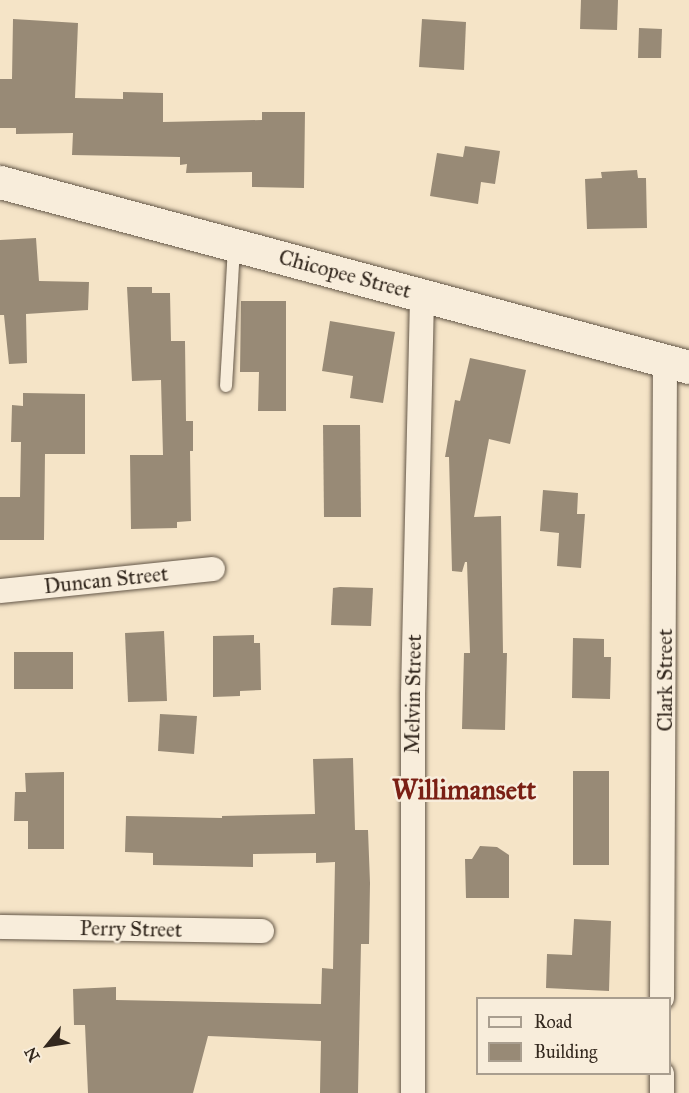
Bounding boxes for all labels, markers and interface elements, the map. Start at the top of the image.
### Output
street label: Chicopee Street [276,244,414,304]
street label: Duncan Street [43,561,169,599]
street label: Clark Street [652,628,678,732]
street label: Melvin Street [399,634,427,754]
district label: Willimansett [392,774,536,806]
street label: Perry Street [80,916,182,942]
legend [476,997,671,1075]
text: Road [534,1011,572,1033]
north arrow [18,1015,78,1075]
text: Building [534,1041,597,1063]
text: N [20,1044,44,1065]

